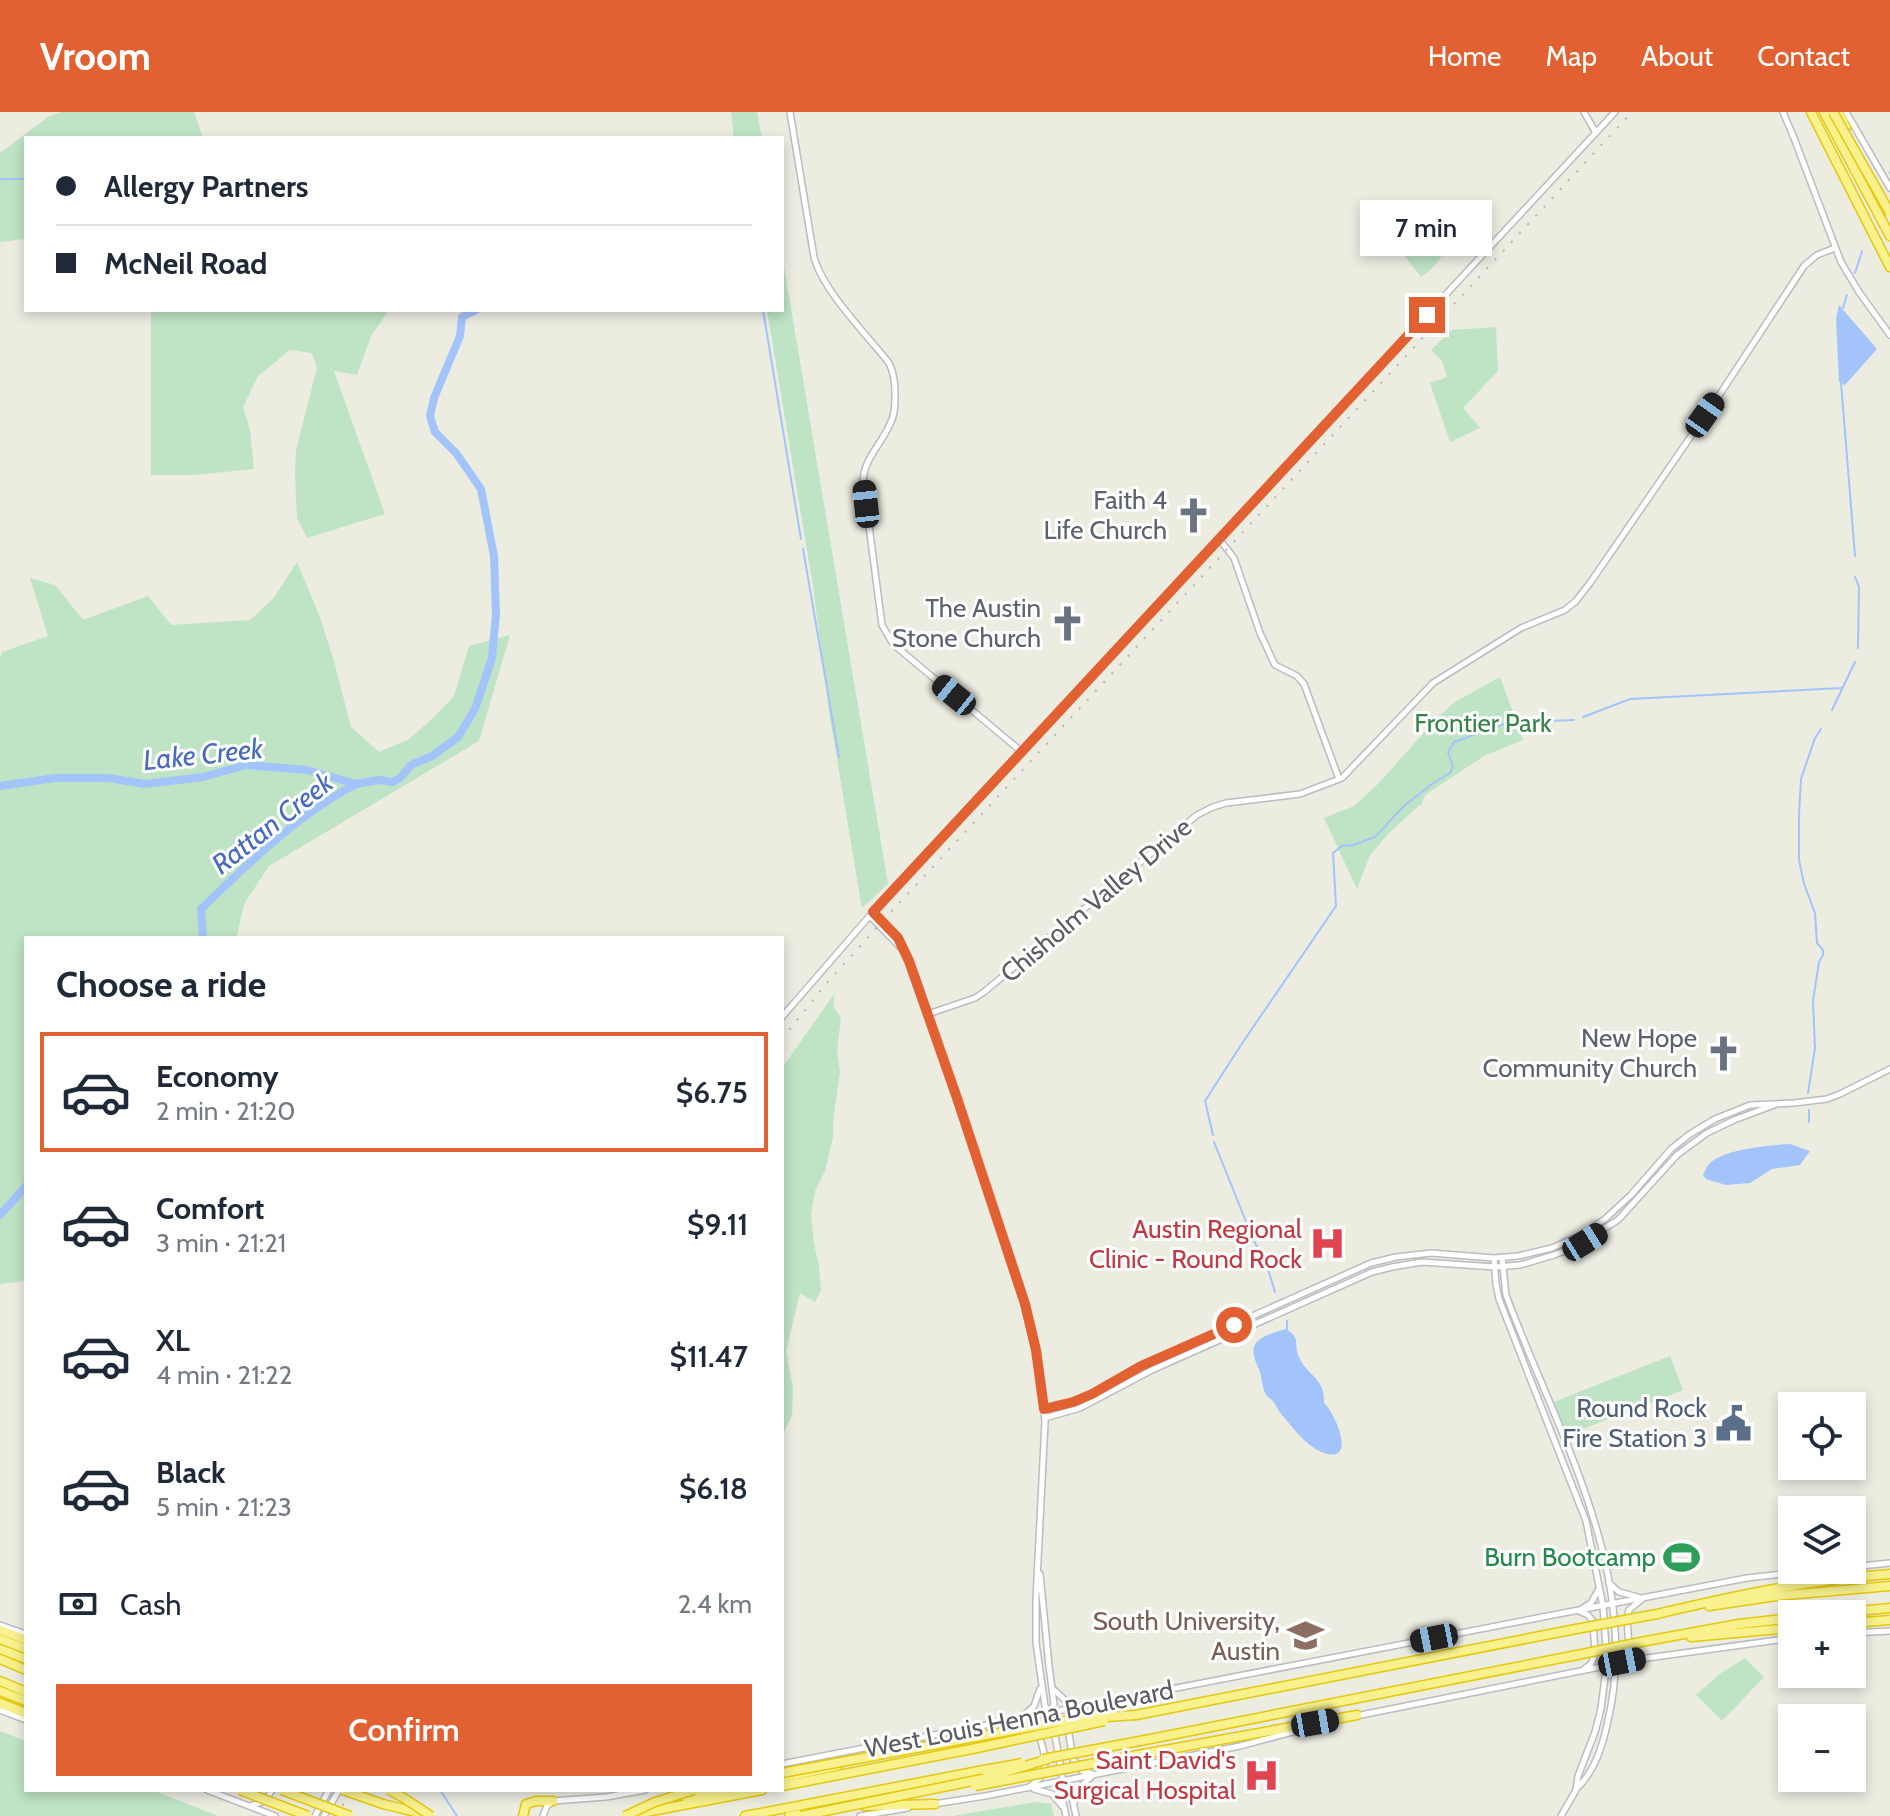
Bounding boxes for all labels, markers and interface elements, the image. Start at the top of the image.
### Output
text: Vroom [40,33,151,80]
text: Home [1428,39,1501,73]
text: Map [1545,39,1597,73]
text: About [1641,39,1713,73]
text: Contact [1757,39,1850,73]
text: Allergy Partners [104,168,308,205]
callout: 7 min [1361,199,1493,255]
text: 7 min [1395,212,1457,244]
text: McNeil Road [104,245,267,282]
route end [1409,297,1445,333]
car [1681,388,1729,442]
car [852,479,880,529]
place label: Faith 4 Life Church [1043,484,1167,546]
church icon: Faith 4 Life Church [1174,496,1212,534]
place label: The Austin Stone Church [892,592,1041,654]
church icon: The Austin Stone Church [1048,604,1086,642]
car [928,671,980,719]
park label: Frontier Park [1414,707,1552,739]
water label: Lake Creek [142,731,265,777]
water label: Rattan Creek [205,764,340,881]
street label: Chisholm Valley Drive [994,811,1198,989]
text: Choose a ride [56,962,266,1006]
place label: New Hope Community Church [1483,1022,1697,1084]
church icon: New Hope Community Church [1704,1034,1742,1072]
icon: car [60,1056,132,1128]
text: Economy [156,1058,279,1095]
text: $6.75 [676,1074,748,1111]
text: 2 min · 21:20 [156,1095,296,1127]
icon: car [60,1188,132,1260]
text: Comfort [156,1190,264,1227]
text: $9.11 [687,1206,748,1243]
place label: Austin Regional Clinic - Round Rock [1089,1213,1302,1275]
car [1558,1219,1612,1265]
hospital icon: Austin Regional Clinic - Round Rock [1309,1225,1347,1263]
text: 3 min · 21:21 [156,1227,286,1259]
route start [1216,1307,1252,1343]
icon: car [60,1320,132,1392]
text: XL [156,1322,190,1359]
text: $11.47 [669,1338,748,1375]
text: 4 min · 21:22 [156,1359,292,1391]
place label: Round Rock Fire Station 3 [1562,1392,1707,1454]
map controls [1778,1392,1866,1792]
button: locate [1778,1392,1866,1480]
public building icon: Round Rock Fire Station 3 [1714,1404,1752,1442]
icon: car [60,1452,132,1524]
text: Black [156,1454,226,1491]
text: $6.18 [679,1470,748,1507]
text: 5 min · 21:23 [156,1491,292,1523]
button: layers [1778,1496,1866,1584]
sports icon: Burn Bootcamp [1663,1538,1701,1576]
place label: Burn Bootcamp [1484,1541,1656,1573]
icon: cash [56,1582,100,1626]
text: Cash [120,1586,182,1623]
text: 2.4 km [678,1588,752,1620]
button: + [1778,1600,1866,1688]
place label: South University, Austin [1093,1605,1280,1667]
school or university icon: South University, Austin [1287,1617,1325,1655]
car [1408,1622,1460,1654]
car [1596,1646,1648,1678]
street label: West Louis Henna Boulevard [862,1673,1176,1765]
button: Confirm [56,1684,752,1776]
button: − [1778,1704,1866,1792]
car [1289,1707,1341,1739]
place label: Saint David's Surgical Hospital [1054,1744,1236,1806]
hospital icon: Saint David's Surgical Hospital [1243,1756,1281,1794]

